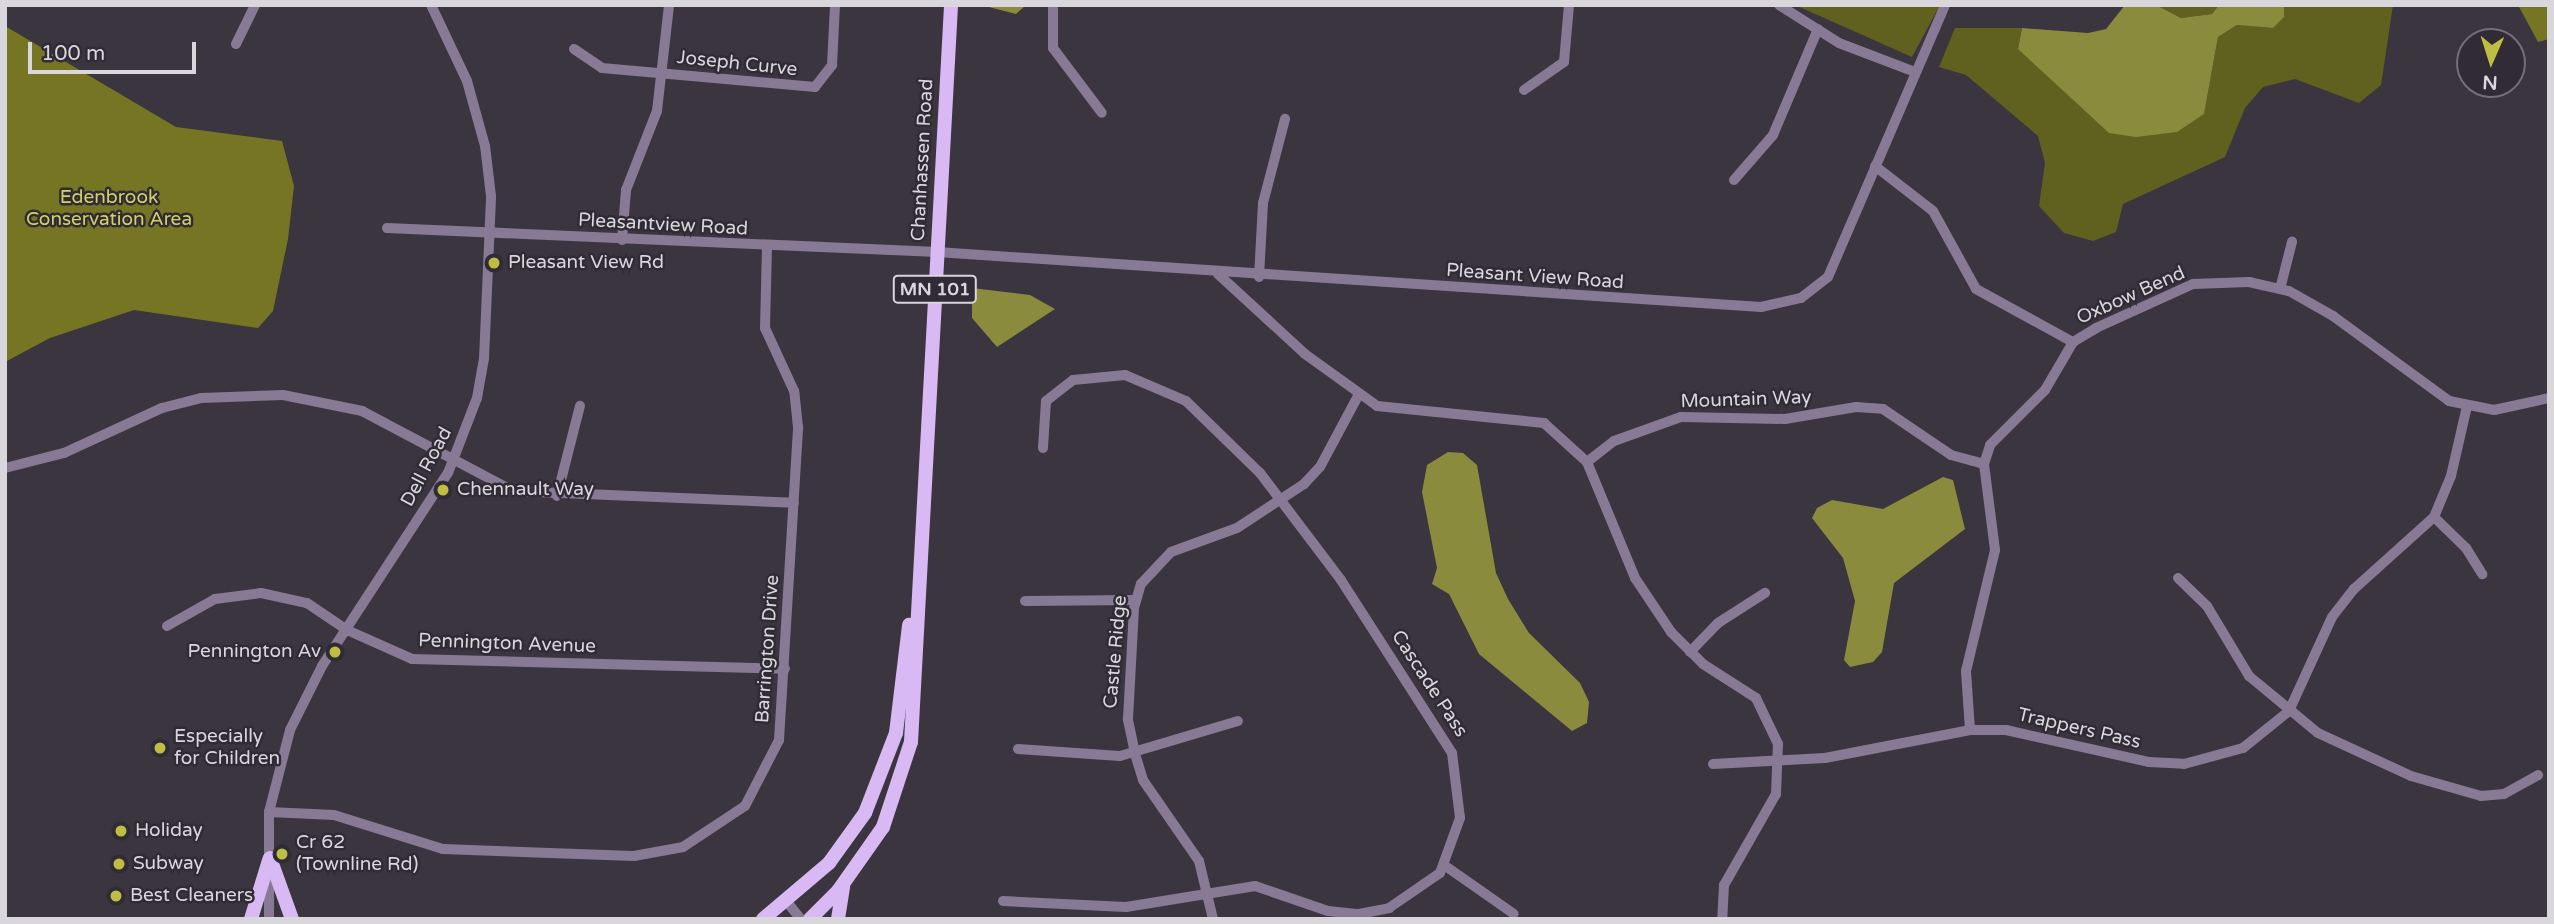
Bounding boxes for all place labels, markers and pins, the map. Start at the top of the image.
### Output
place label: Pleasant View Rd [508,252,664,274]
marker: Pleasant View Rd [486,255,502,271]
place label: Chennault Way [457,479,594,501]
marker: Chennault Way [435,482,451,498]
place label: Pennington Av [188,641,321,663]
marker: Pennington Av [327,644,343,660]
place label: Especially for Children [174,726,280,770]
marker: Especially for Children [152,740,168,756]
place label: Holiday [135,820,203,842]
marker: Holiday [113,823,129,839]
place label: Cr 62 (Townline Rd) [296,832,418,876]
marker: Cr 62 (Townline Rd) [274,846,290,862]
place label: Subway [133,853,204,875]
marker: Subway [111,856,127,872]
place label: Best Cleaners [130,885,253,907]
marker: Best Cleaners [108,888,124,904]

